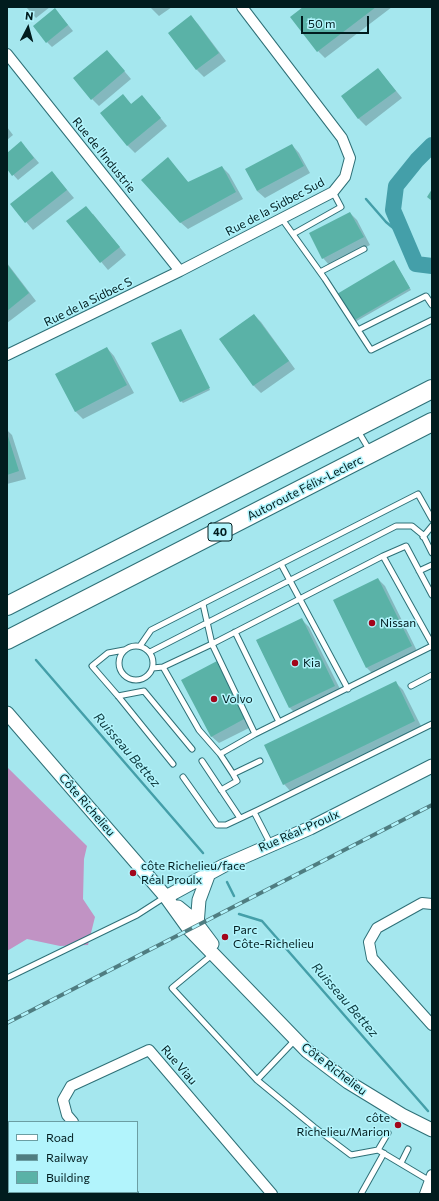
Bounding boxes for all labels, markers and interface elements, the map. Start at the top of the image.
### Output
north arrow [8,8,48,48]
scale bar [303,8,371,34]
text: N [25,9,34,22]
text: 50 m [308,16,336,30]
street label: Rue de l'Industrie [69,114,139,196]
street label: Rue de la Sidbec Sud [223,175,327,239]
street label: Rue de la Sidbec S [42,274,134,330]
street label: Autoroute Félix-Leclerc [245,453,365,523]
road number: 40 [208,523,232,541]
place label: Nissan [380,616,416,630]
marker: Nissan [367,618,377,628]
place label: Kia [303,656,320,670]
marker: Kia [290,658,300,668]
place label: Volvo [222,692,253,706]
marker: Volvo [209,694,219,704]
water label: Ruisseau Bettez [90,710,164,790]
street label: Côte Richelieu [56,771,118,839]
street label: Rue Réal-Proulx [256,807,342,855]
place label: côte Richelieu/face Réal Proulx [141,859,245,887]
marker: côte Richelieu/face Réal Proulx [128,868,138,878]
place label: Parc Côte-Richelieu [233,923,314,951]
marker: Parc Côte-Richelieu [220,932,230,942]
water label: Ruisseau Bettez [308,960,382,1040]
street label: Côte Richelieu [298,1040,370,1098]
street label: Rue Viau [158,1042,200,1088]
place label: côte Richelieu/Marion [296,1111,390,1139]
marker: côte Richelieu/Marion [393,1120,403,1130]
legend [8,1121,138,1193]
text: Road [46,1130,74,1144]
text: Railway [46,1150,88,1164]
text: Building [46,1170,90,1184]

